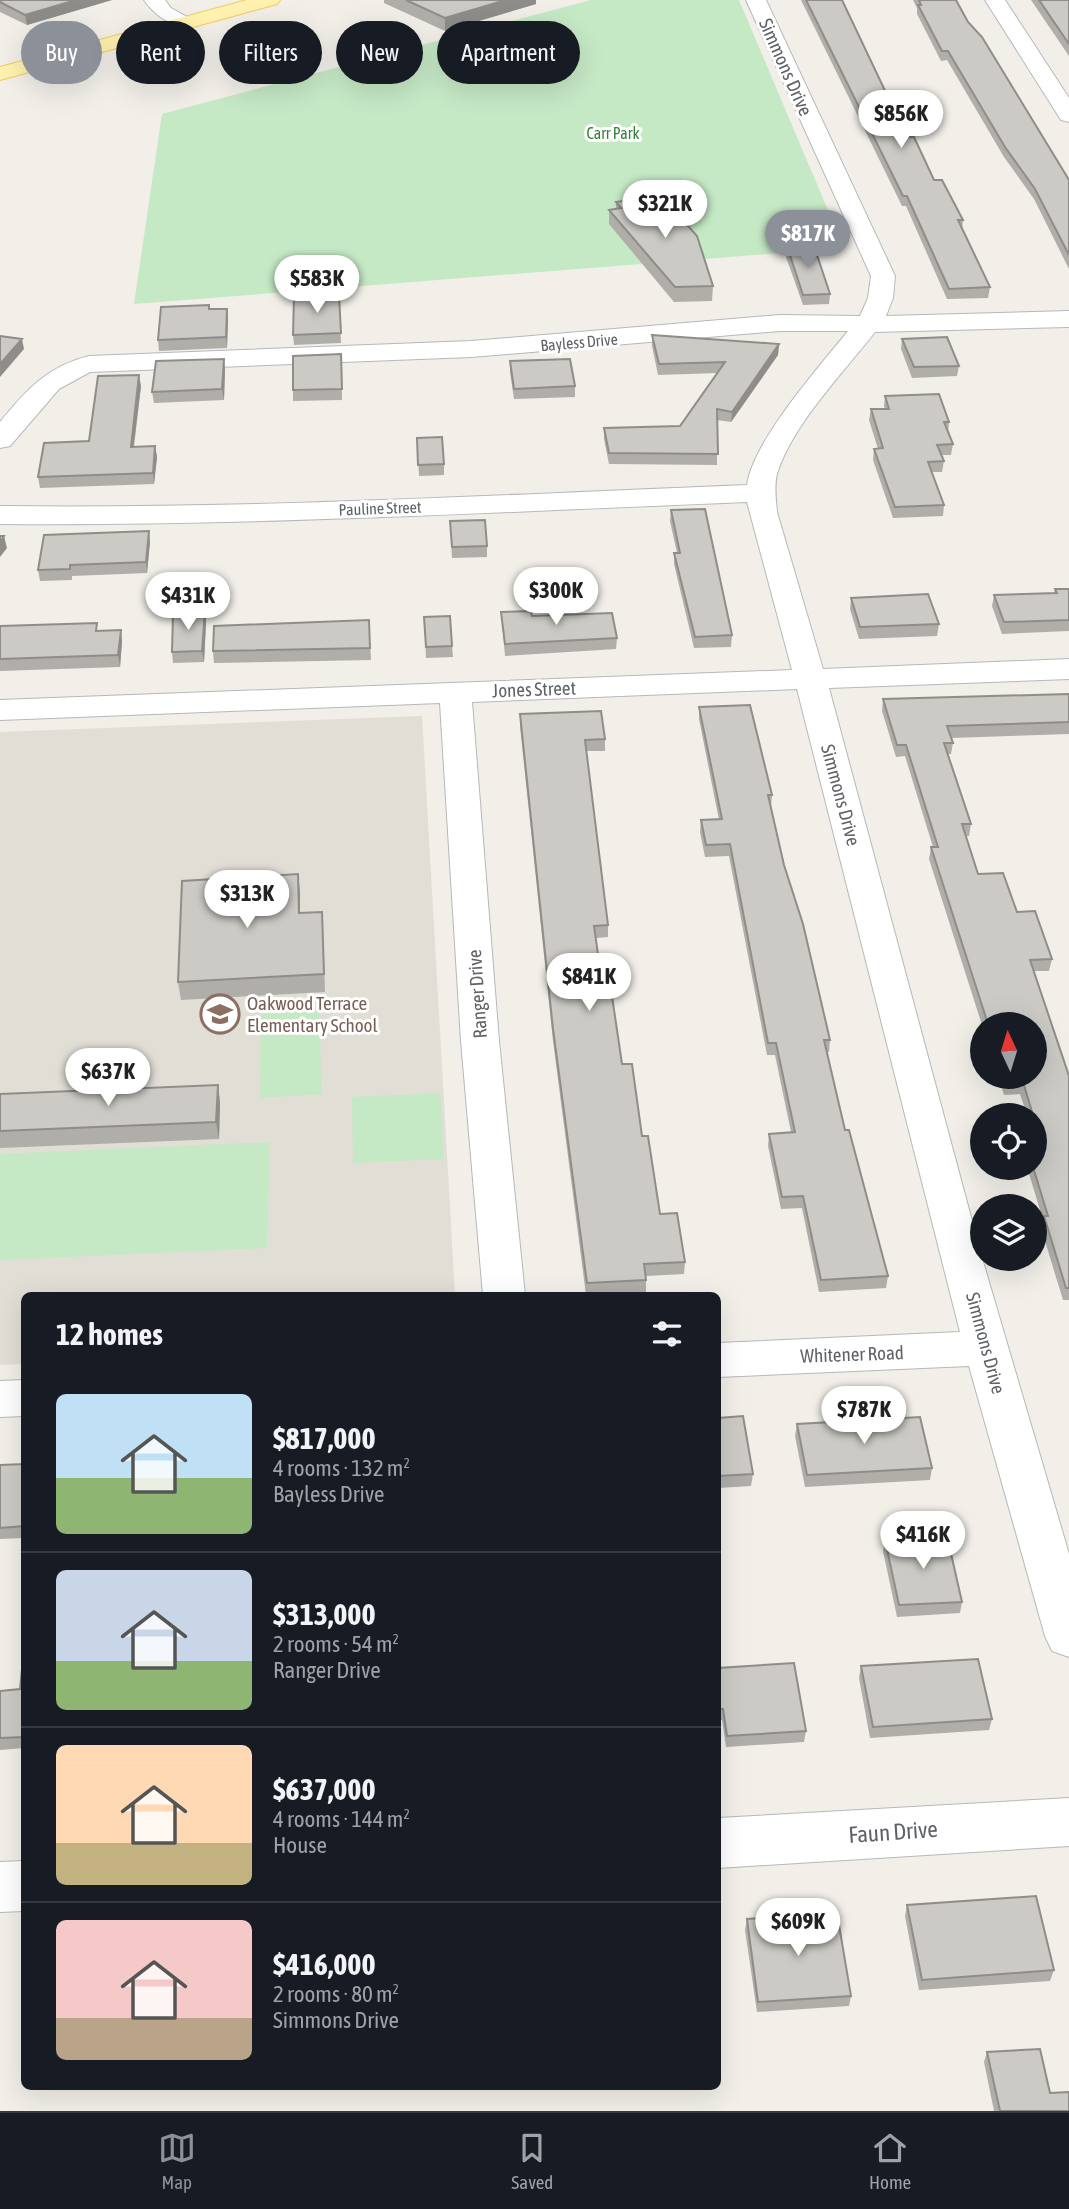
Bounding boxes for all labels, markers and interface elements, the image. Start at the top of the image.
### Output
street label: Simmons Drive [755,15,817,119]
chip: Buy [21,21,102,84]
chip: Rent [116,21,205,84]
chip: Filters [219,21,322,84]
chip: New [336,21,423,84]
chip: Apartment [437,21,580,84]
pin: $856K [852,90,950,150]
text: $856K [874,100,928,126]
park label: Carr Park [587,124,640,142]
pin: $321K [616,180,714,240]
text: $321K [638,190,692,216]
pin: $817K [759,210,857,270]
text: $817K [781,220,835,246]
pin: $583K [268,256,366,315]
text: $583K [290,265,344,291]
street label: Bayless Drive [540,330,618,355]
street label: Pauline Street [338,498,422,518]
pin: $300K [507,568,605,627]
pin: $431K [139,572,237,632]
text: $300K [529,577,583,603]
text: $431K [161,582,215,608]
street label: Jones Street [492,677,576,701]
street label: Simmons Drive [817,742,865,848]
pin: $313K [198,870,296,930]
text: $313K [220,880,274,906]
street label: Ranger Drive [463,949,491,1039]
pin: $841K [540,954,638,1013]
text: $841K [562,963,616,989]
place label: Oakwood Terrace Elementary School [247,992,378,1036]
school or university icon: Oakwood Terrace Elementary School [199,993,241,1035]
north arrow [970,1012,1046,1088]
map controls [970,1012,1047,1271]
pin: $637K [59,1048,157,1108]
text: $637K [81,1058,135,1084]
button: locate [970,1103,1047,1180]
button: layers [970,1194,1047,1271]
street label: Simmons Drive [962,1290,1010,1396]
icon: filters [648,1315,686,1353]
text: 12 homes [56,1317,163,1351]
street label: Whitener Road [800,1341,904,1367]
pin: $787K [815,1386,913,1446]
text: $787K [837,1396,891,1422]
text: $817,000 [273,1421,376,1455]
icon: home [112,1422,196,1506]
text: 4 rooms · 132 m² [273,1455,410,1481]
text: Bayless Drive [273,1481,384,1507]
pin: $416K [874,1512,972,1571]
text: $416K [896,1521,950,1547]
text: $313,000 [273,1597,376,1631]
icon: home [112,1598,196,1682]
text: 2 rooms · 54 m² [273,1631,399,1657]
text: Ranger Drive [273,1657,381,1683]
text: $637,000 [273,1772,376,1806]
icon: home [112,1773,196,1857]
text: 4 rooms · 144 m² [273,1806,410,1832]
street label: Faun Drive [847,1816,939,1848]
text: House [273,1832,327,1858]
pin: $609K [749,1898,847,1958]
text: $609K [771,1908,825,1934]
text: $416,000 [273,1947,376,1981]
icon: home [112,1948,196,2032]
text: 2 rooms · 80 m² [273,1981,399,2007]
text: Simmons Drive [273,2007,399,2033]
tab: Map [158,2129,196,2193]
tab: Saved [511,2129,553,2193]
tab: Home [869,2129,911,2193]

